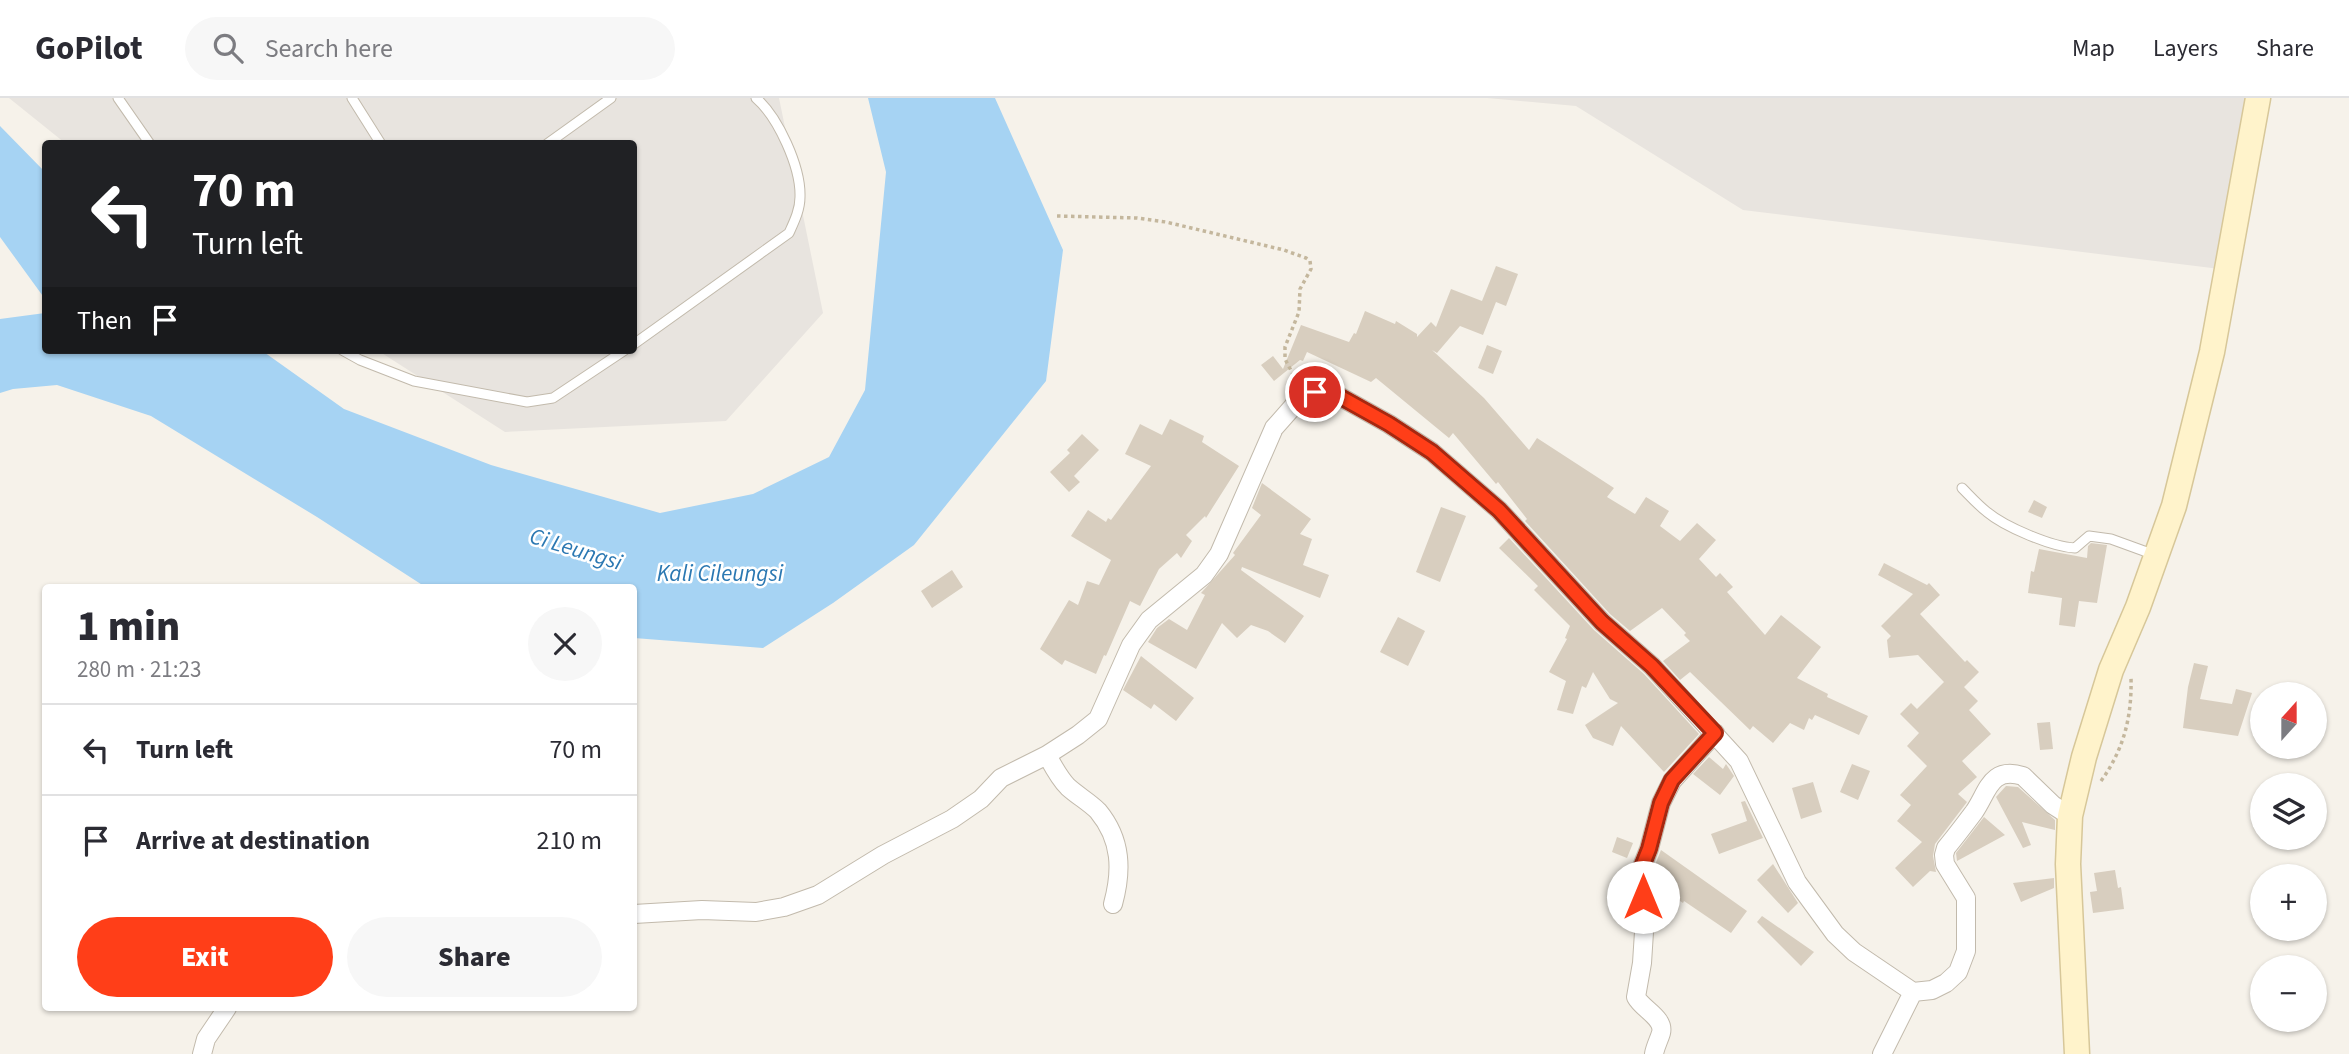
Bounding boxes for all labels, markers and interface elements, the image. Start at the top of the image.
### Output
search box [185,17,675,80]
text: GoPilot [35,25,143,72]
icon: search [209,29,247,67]
text: Search here [265,30,393,67]
text: Map [2072,31,2115,66]
text: Layers [2153,31,2218,66]
text: Share [2256,31,2314,66]
text: 70 m [192,156,296,226]
icon: left [77,168,168,259]
text: Turn left [192,221,303,267]
icon: arrive [146,301,184,339]
text: Then [77,302,132,339]
pin [1285,362,1345,422]
icon: arrive [1296,373,1334,411]
water label: Ci Leungsi [526,519,627,579]
water label: Kali Cileungsi [657,557,784,590]
text: 1 min [77,597,180,657]
button: close [528,607,602,681]
text: 280 m · 21:23 [77,653,201,686]
north arrow [2250,682,2328,760]
map controls [2250,682,2327,1032]
icon: left [77,731,115,769]
text: Turn left [136,731,233,768]
text: 70 m [549,731,602,768]
button: layers [2250,773,2327,850]
icon: arrive [77,822,115,860]
text: Arrive at destination [136,822,370,859]
text: 210 m [536,822,602,859]
position arrow [1606,860,1680,934]
button: + [2250,864,2327,941]
button: Exit [77,917,333,997]
button: Share [347,917,602,997]
button: − [2250,955,2327,1032]

